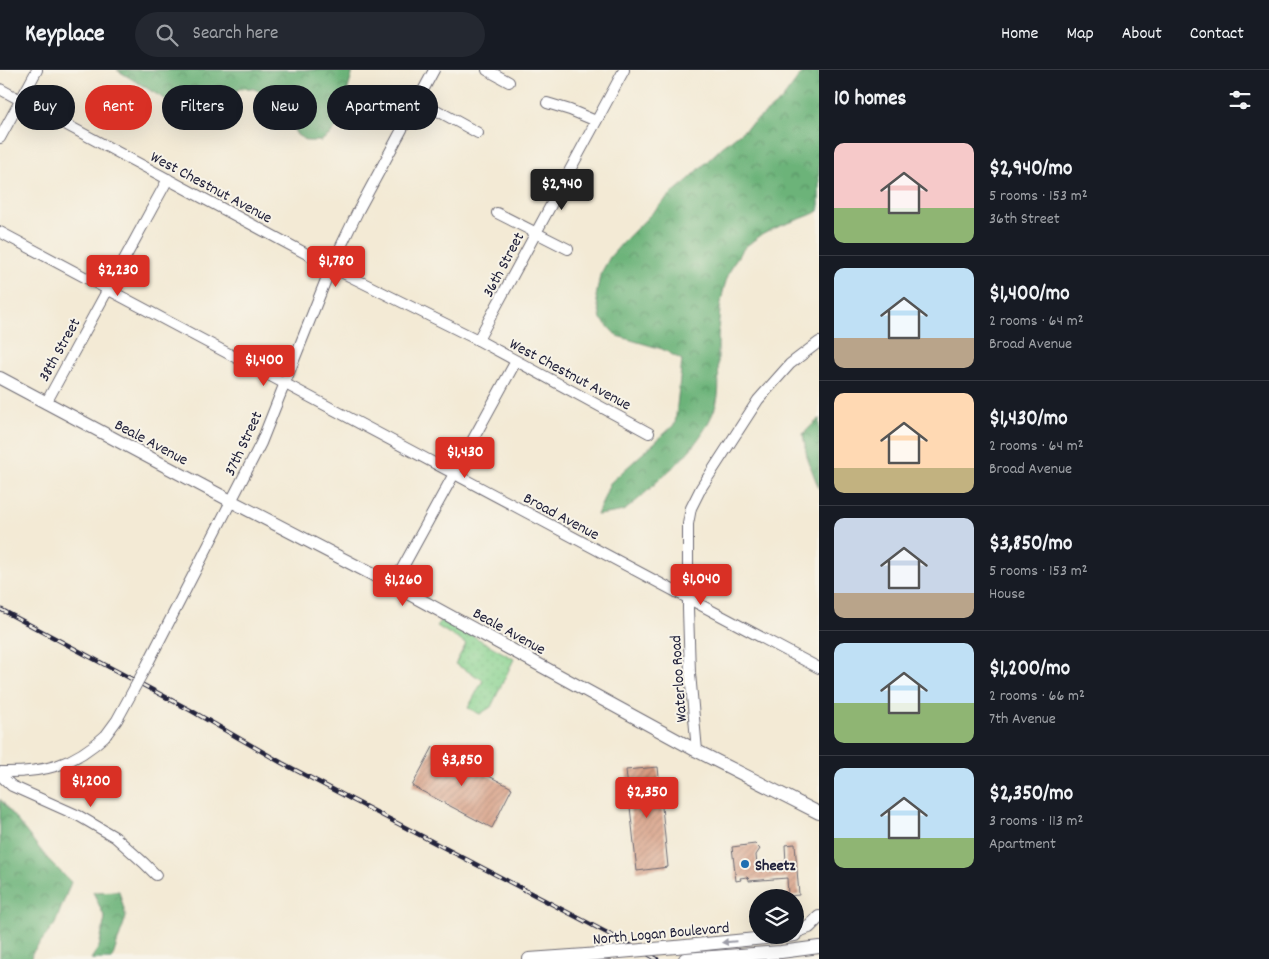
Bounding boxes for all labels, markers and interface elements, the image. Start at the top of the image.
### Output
search box [135,12,485,57]
text: Keyplace [25,18,105,52]
icon: search [153,21,181,49]
text: Search here [193,21,278,48]
text: Home [1001,22,1038,47]
text: Map [1066,22,1094,47]
text: About [1122,22,1162,47]
text: Contact [1190,22,1244,47]
chip: Buy [15,85,75,130]
chip: Rent [85,85,152,130]
chip: Filters [162,85,243,130]
chip: New [253,85,317,130]
chip: Apartment [327,85,438,130]
text: 10 homes [834,85,906,115]
icon: filters [1226,86,1254,114]
street label: West Chestnut Avenue [146,146,276,230]
text: $2,940/mo [989,155,1072,185]
icon: home [874,163,934,223]
pin: $2,940 [521,168,603,211]
text: $2,940 [542,173,582,196]
text: 5 rooms · 153 m² [989,185,1087,208]
text: 36th Street [989,208,1060,231]
street label: 36th Street [477,228,531,302]
pin: $1,780 [295,246,377,288]
text: $1,780 [318,250,354,273]
pin: $2,230 [77,254,159,297]
text: $2,230 [98,259,138,282]
text: $1,400/mo [989,280,1070,310]
icon: home [874,288,934,348]
text: 2 rooms · 64 m² [989,310,1084,333]
street label: 38th Street [33,314,87,386]
street label: West Chestnut Avenue [505,333,635,417]
text: Broad Avenue [989,333,1072,356]
pin: $1,400 [223,344,305,387]
text: $1,400 [245,349,283,372]
text: $1,430/mo [989,405,1067,435]
street label: 37th Street [219,408,269,480]
icon: home [874,413,934,473]
street label: Beale Avenue [110,414,192,472]
text: 2 rooms · 64 m² [989,435,1084,458]
pin: $1,430 [424,436,506,479]
text: $1,430 [446,441,484,464]
text: Broad Avenue [989,458,1072,481]
street label: Broad Avenue [519,488,603,547]
text: $3,850/mo [989,530,1072,560]
icon: home [874,538,934,598]
text: 5 rooms · 153 m² [989,560,1087,583]
pin: $1,260 [362,564,444,607]
pin: $1,040 [660,564,742,606]
text: $1,040 [682,568,720,591]
text: $1,260 [384,569,422,592]
text: House [989,583,1025,606]
street label: Beale Avenue [468,603,550,662]
street label: Waterloo Road [665,635,694,723]
text: $1,200/mo [989,655,1070,685]
icon: home [874,663,934,723]
text: 2 rooms · 66 m² [989,685,1085,708]
text: 7th Avenue [989,708,1056,731]
pin: $3,850 [421,744,503,787]
text: $3,850 [442,749,482,772]
pin: $1,200 [50,766,132,808]
text: $1,200 [71,770,111,793]
pin: $2,350 [606,776,688,819]
text: $2,350/mo [989,780,1073,810]
text: $2,350 [626,781,668,804]
icon: home [874,788,934,848]
text: 3 rooms · 113 m² [989,810,1083,833]
text: Apartment [989,833,1056,856]
place label: Sheetz [755,855,796,878]
marker: Sheetz [739,858,751,870]
map controls [749,889,804,944]
button: layers [749,889,804,944]
street label: North Logan Boulevard [592,917,731,952]
one-way arrow [721,938,737,946]

